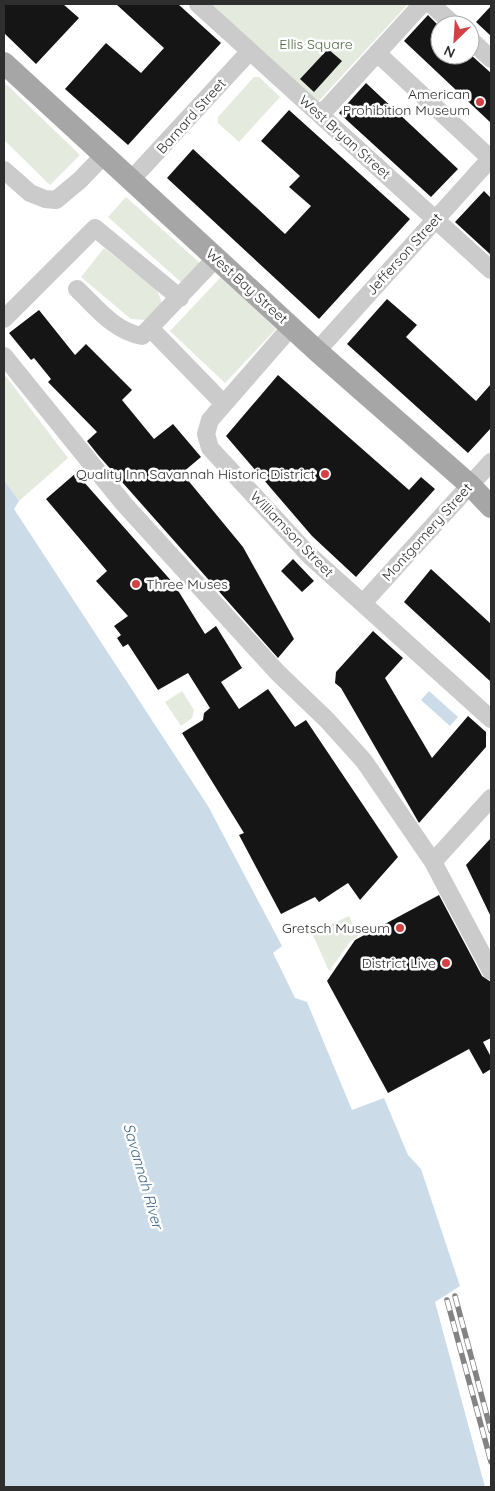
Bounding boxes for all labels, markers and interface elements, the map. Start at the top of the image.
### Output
north arrow [430,15,480,65]
park label: Ellis Square [279,35,353,53]
text: N [441,41,458,62]
street label: Barnard Street [152,74,230,157]
place label: American Prohibition Museum [343,85,470,119]
street label: West Bryan Street [295,91,395,183]
marker: American Prohibition Museum [474,96,486,108]
street label: Jefferson Street [362,209,446,299]
street label: West Bay Street [202,245,292,328]
place label: Quality Inn Savannah Historic District [76,465,315,483]
marker: Quality Inn Savannah Historic District [319,468,331,480]
street label: Montgomery Street [378,479,476,585]
street label: Williamson Street [246,487,338,581]
place label: Three Muses [146,575,228,593]
marker: Three Muses [130,578,142,590]
place label: Gretsch Museum [282,919,390,937]
marker: Gretsch Museum [394,922,406,934]
place label: District Live [362,954,436,972]
marker: District Live [440,957,452,969]
water label: Savannah River [119,1121,168,1233]

